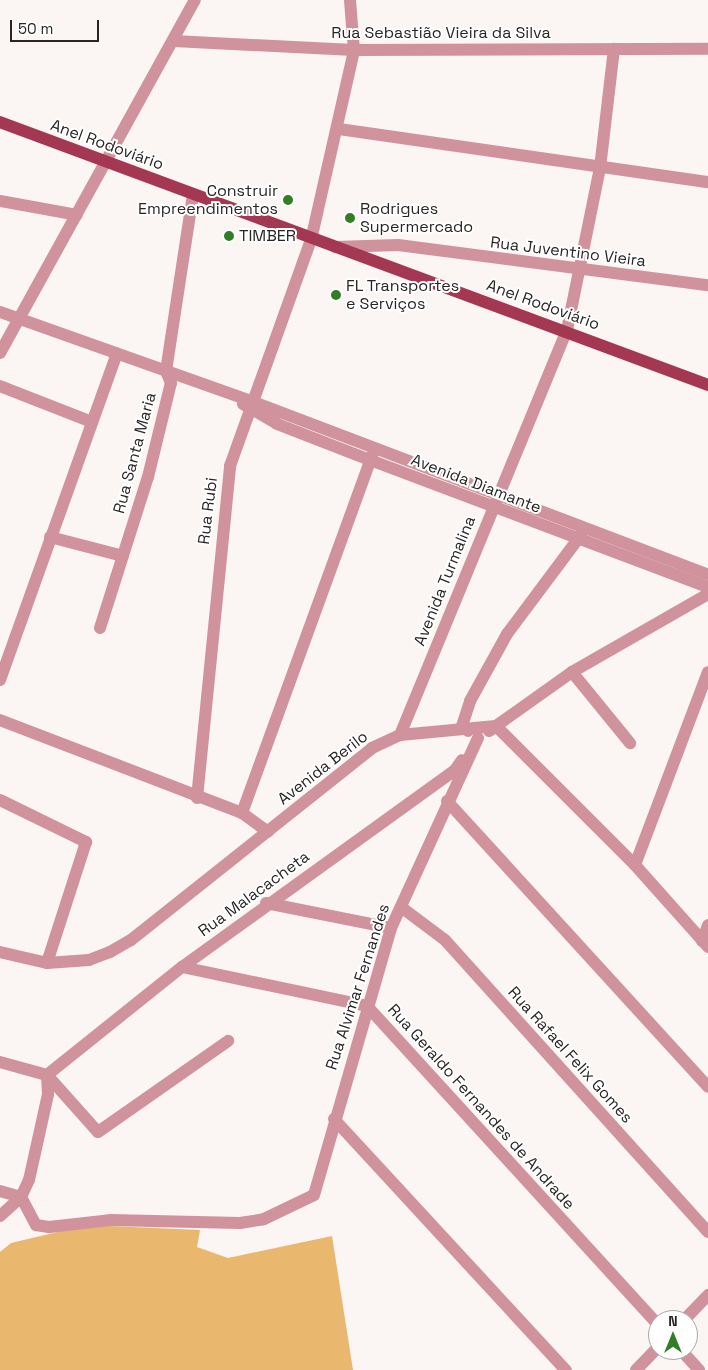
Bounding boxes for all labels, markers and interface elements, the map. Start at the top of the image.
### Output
scale bar [12,10,101,42]
text: 50 m [18,19,53,38]
street label: Rua Sebastião Vieira da Silva [331,23,551,43]
street label: Anel Rodoviário [48,116,166,174]
place label: Construir Empreendimentos [138,181,278,219]
marker: Construir Empreendimentos [282,194,294,206]
place label: Rodrigues Supermercado [360,199,473,237]
marker: Rodrigues Supermercado [344,212,356,224]
place label: TIMBER [239,226,296,246]
marker: TIMBER [223,230,235,242]
street label: Rua Juventino Vieira [489,233,647,271]
place label: FL Transportes e Serviços [346,276,460,314]
street label: Anel Rodoviário [484,276,602,334]
marker: FL Transportes e Serviços [330,289,342,301]
street label: Rua Santa Maria [110,390,160,516]
street label: Avenida Diamante [408,450,544,518]
street label: Rua Rubi [194,476,222,546]
street label: Avenida Turmalina [410,513,480,649]
street label: Avenida Berilo [274,727,372,809]
street label: Rua Malacacheta [195,847,313,941]
street label: Rua Alvimar Fernandes [322,901,394,1073]
street label: Rua Rafael Felix Gomes [504,983,636,1127]
street label: Rua Geraldo Fernandes de Andrade [383,1000,579,1214]
north arrow [648,1310,698,1360]
text: N [668,1312,678,1330]

